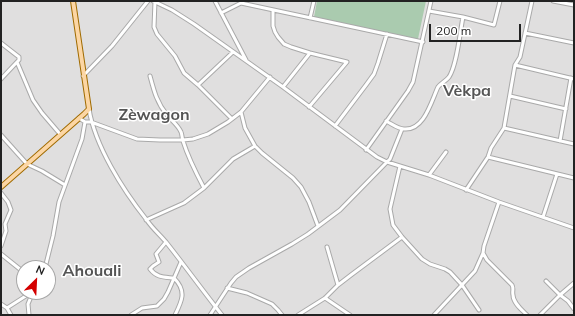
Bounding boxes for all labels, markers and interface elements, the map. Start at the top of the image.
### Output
scale bar [431,16,523,42]
text: 200 m [436,23,471,38]
district label: Vèkpa [443,81,491,101]
district label: Zèwagon [118,105,190,125]
north arrow [16,260,56,300]
district label: Ahouali [63,261,121,281]
text: N [34,262,47,278]

